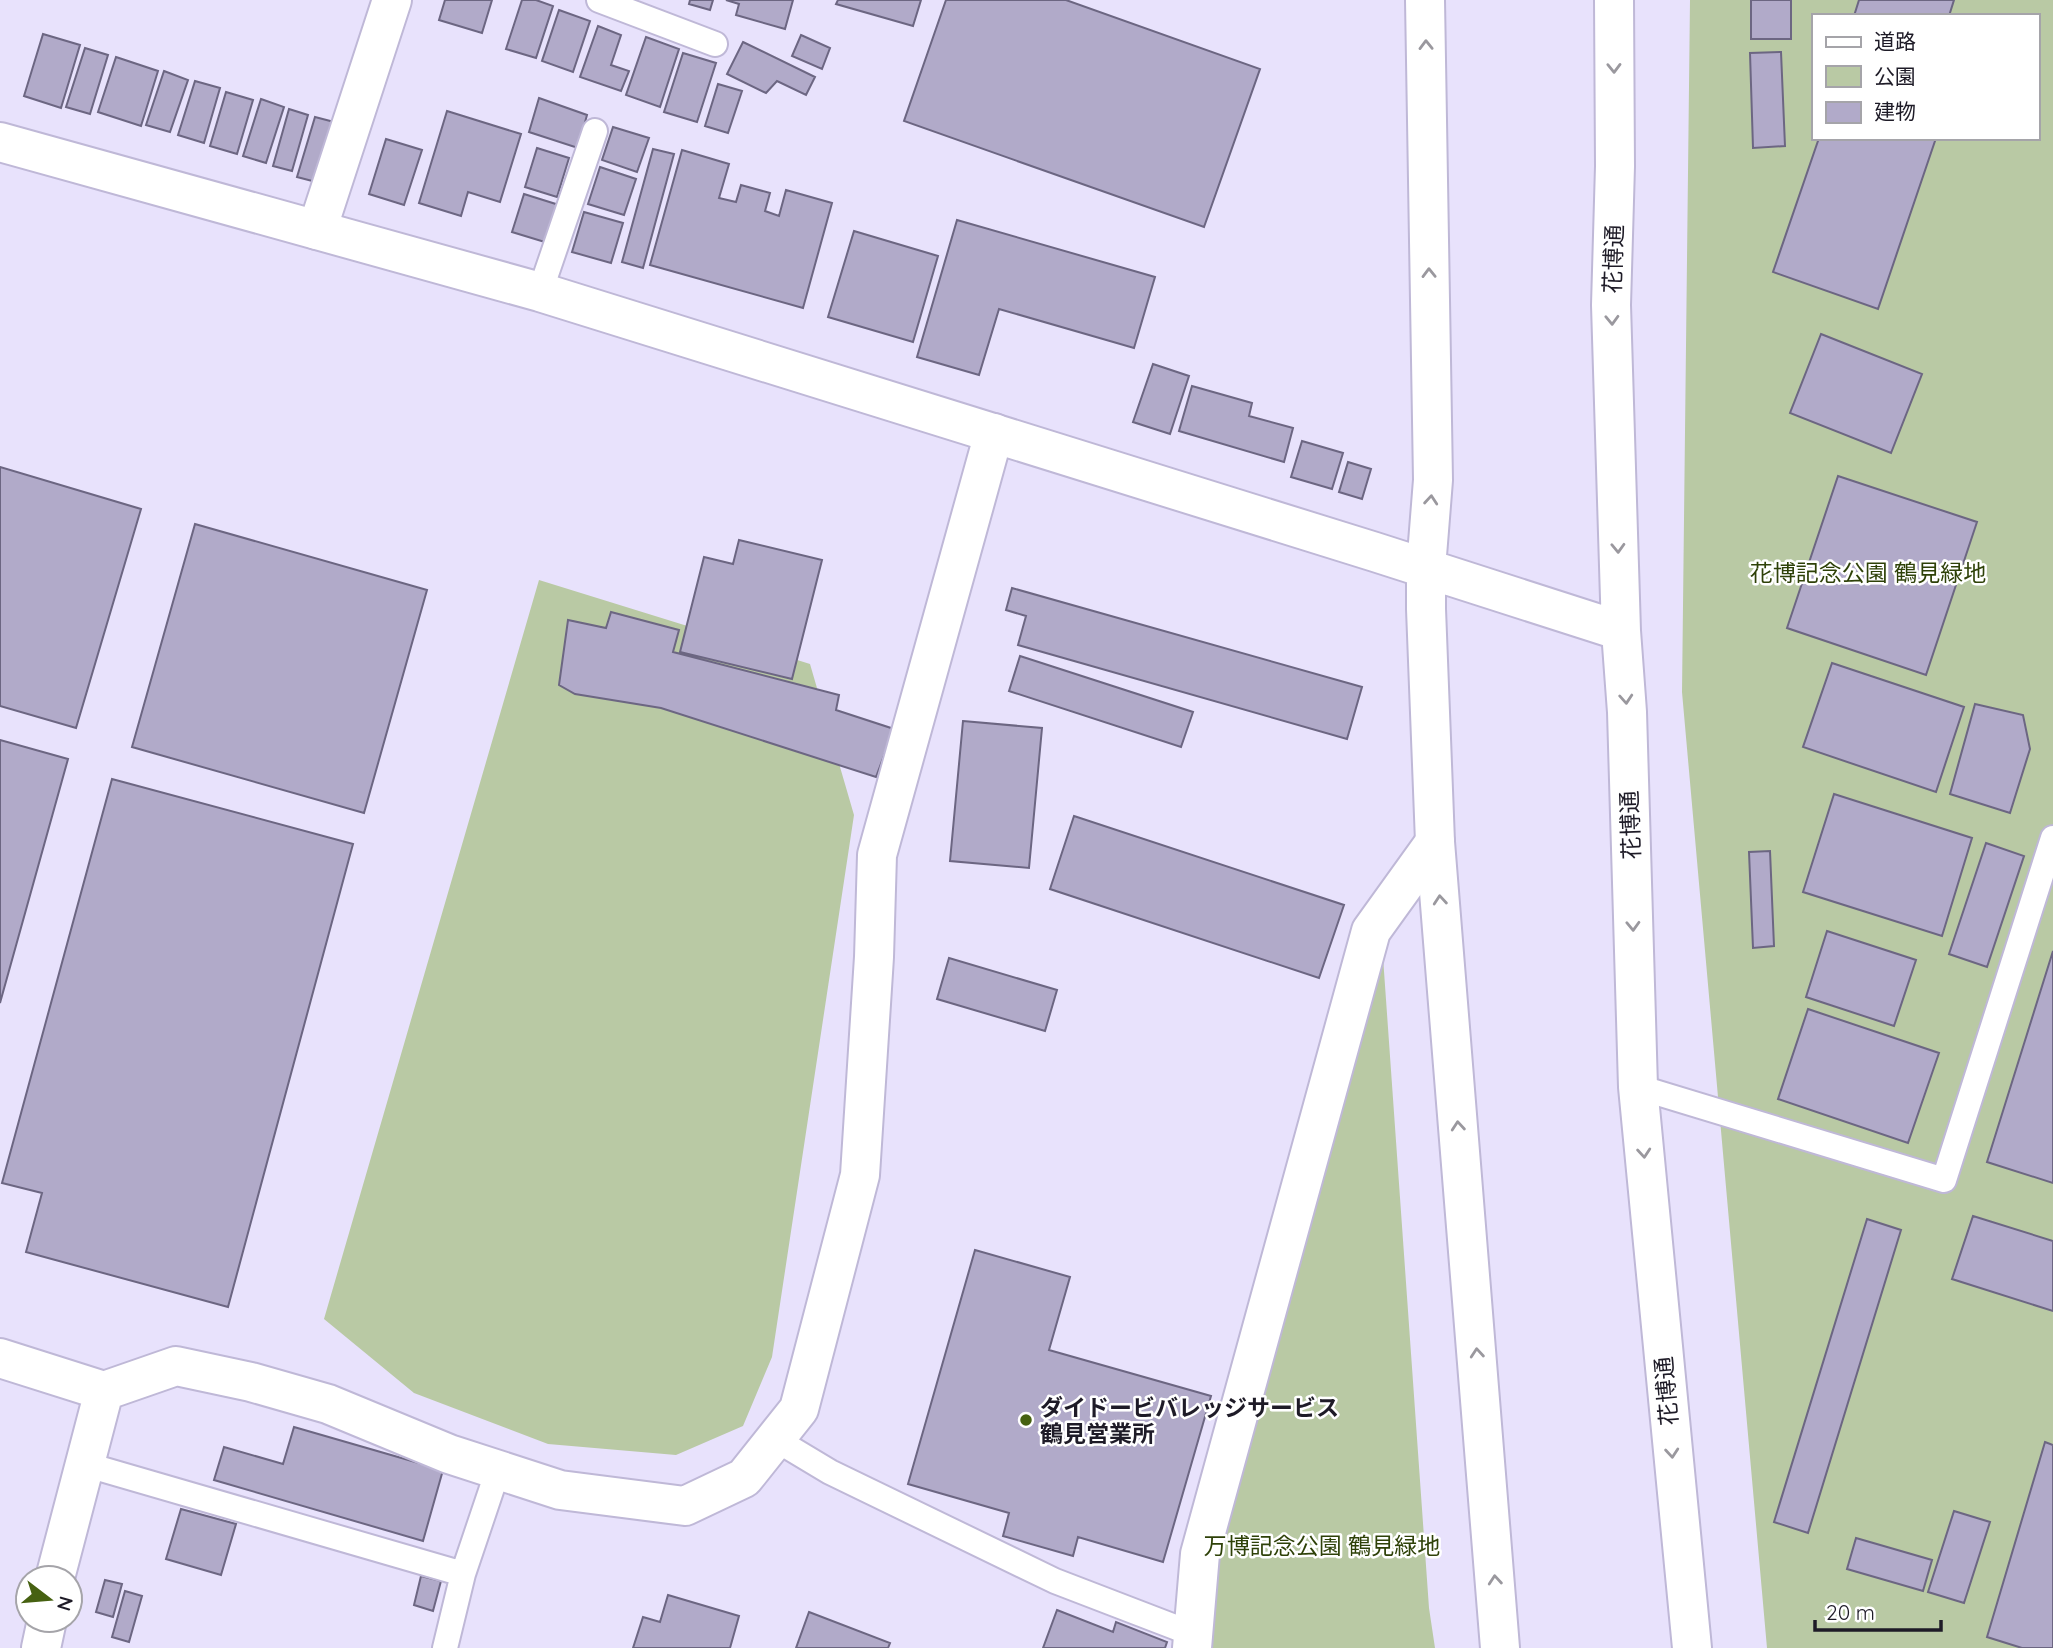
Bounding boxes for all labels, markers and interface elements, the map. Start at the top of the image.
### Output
legend [1812,14,2039,140]
text: 道路 [1874,28,1916,54]
one-way arrow [1418,39,1433,50]
one-way arrow [1606,63,1622,74]
text: 公園 [1874,63,1916,89]
text: 建物 [1874,98,1916,124]
street label: 花博通 [1597,224,1629,294]
one-way arrow [1421,267,1437,277]
one-way arrow [1604,315,1619,326]
one-way arrow [1423,494,1438,505]
one-way arrow [1610,542,1625,553]
park label: 花博記念公園 鶴見緑地 [1750,558,1986,587]
one-way arrow [1618,693,1633,704]
street label: 花博通 [1614,790,1646,860]
one-way arrow [1433,894,1448,905]
one-way arrow [1626,921,1641,932]
one-way arrow [1451,1121,1466,1132]
one-way arrow [1636,1148,1651,1159]
one-way arrow [1470,1347,1485,1358]
street label: 花博通 [1649,1355,1683,1427]
place label: ダイドービバレッジサービス 鶴見営業所 [1040,1393,1339,1448]
marker: ダイドービバレッジサービス 鶴見営業所 [1018,1412,1034,1428]
one-way arrow [1664,1448,1679,1459]
park label: 万博記念公園 鶴見緑地 [1204,1531,1440,1560]
north arrow [14,1564,84,1634]
one-way arrow [1488,1574,1503,1585]
scale bar [1815,1588,1941,1632]
text: N [52,1594,79,1614]
text: 20 m [1826,1599,1875,1625]

